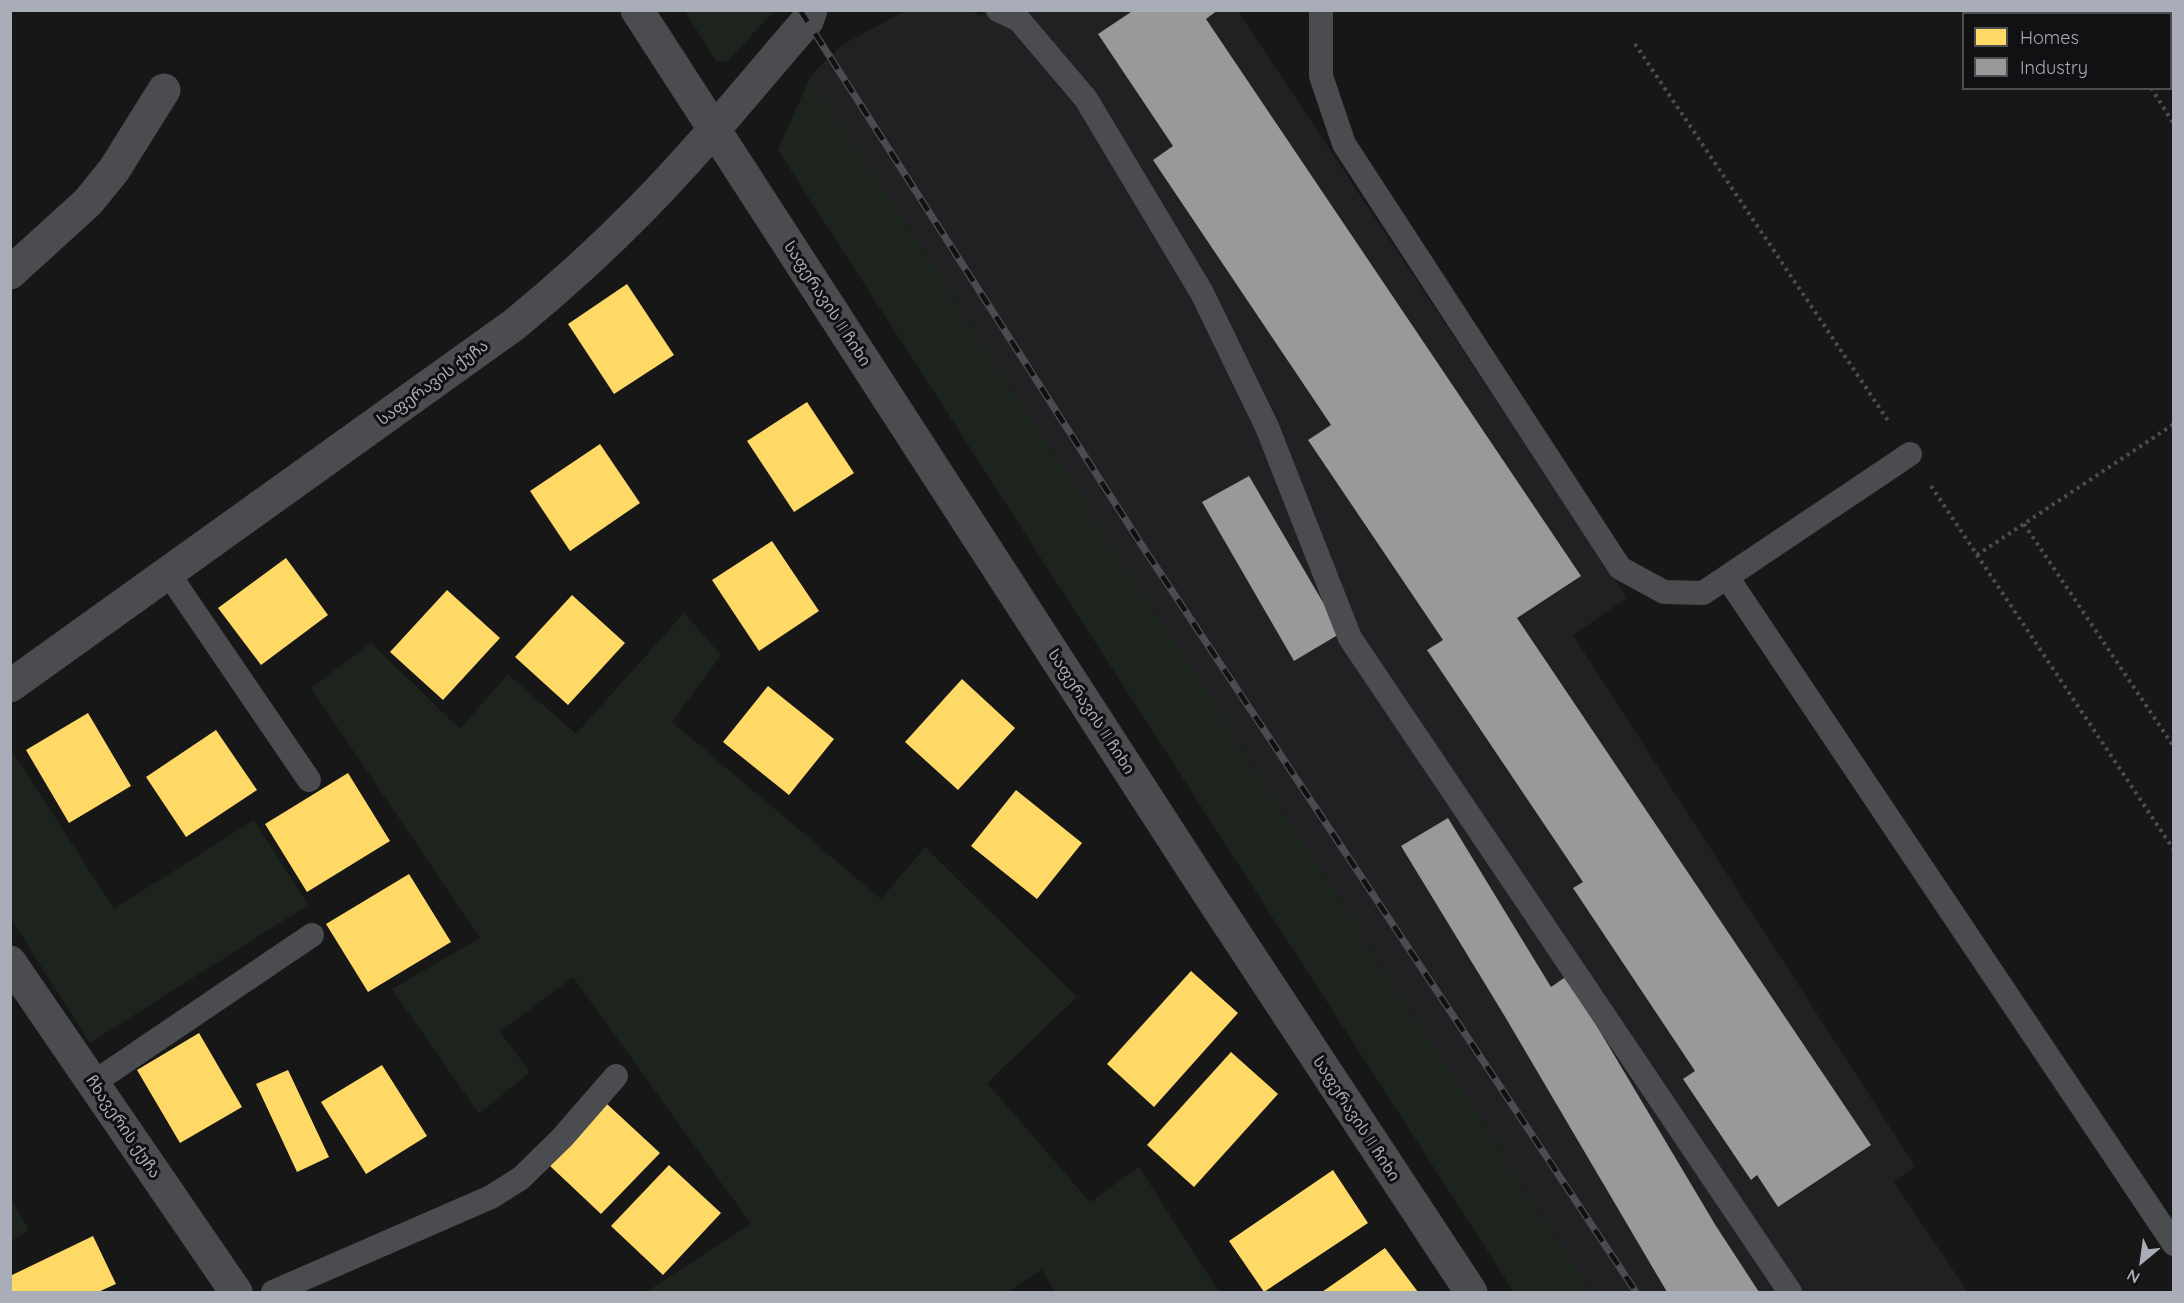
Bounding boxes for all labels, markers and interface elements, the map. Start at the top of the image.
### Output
legend [1962,12,2172,90]
text: Homes [2020,26,2079,49]
text: Industry [2020,56,2088,79]
street label: საფერავის II ჩიხი [779,238,875,370]
street label: საფერავის ქუჩა [374,336,492,430]
street label: საფერავის II ჩიხი [1043,646,1139,778]
street label: საფერავის II ჩიხი [1308,1053,1404,1185]
street label: ჩხავერის ქუჩა [82,1072,164,1182]
north arrow [2112,1231,2172,1291]
text: N [2123,1265,2143,1288]

